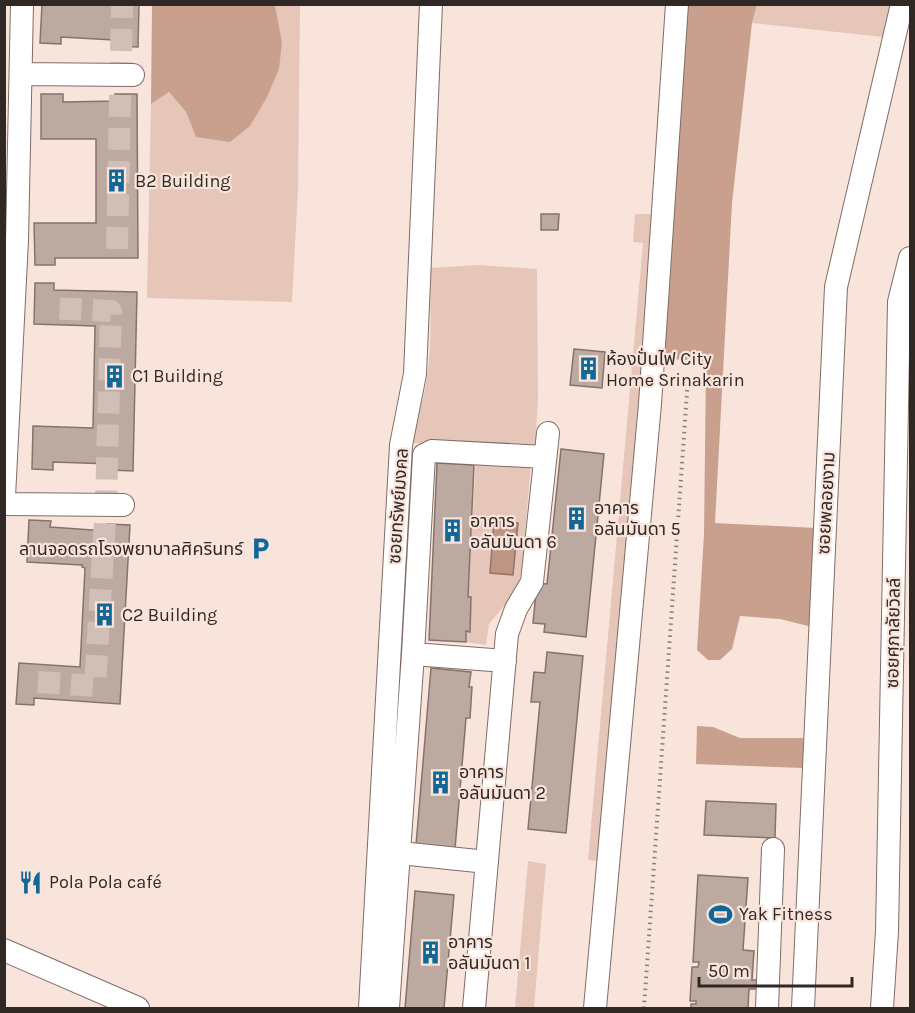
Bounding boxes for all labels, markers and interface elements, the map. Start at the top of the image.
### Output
building icon: B2 Building [104,168,130,194]
place label: B2 Building [135,170,230,192]
place label: ห้องปั่นไฟ City Home Srinakarin [606,347,745,391]
building icon: ห้องปั่นไฟ City Home Srinakarin [575,356,601,382]
building icon: C1 Building [101,363,127,389]
place label: C1 Building [132,365,223,387]
street label: ซอยทรัพย์มงคล [383,447,413,565]
street label: ซอยพลอยงาม [812,451,840,555]
place label: อาคาร อลันมันดา 5 [594,497,681,540]
building icon: อาคาร อลันมันดา 5 [563,505,589,531]
place label: อาคาร อลันมันดา 6 [470,510,557,553]
building icon: อาคาร อลันมันดา 6 [439,518,465,544]
parking icon: ลานจอดรถโรงพยาบาลศิครินทร์ [248,536,274,562]
place label: ลานจอดรถโรงพยาบาลศิครินทร์ [19,538,244,560]
street label: ซอยศุภาลัยวิลล์ [881,577,905,689]
building icon: C2 Building [91,602,117,628]
place label: C2 Building [122,604,217,626]
place label: อาคาร อลันมันดา 2 [459,761,546,804]
building icon: อาคาร อลันมันดา 2 [428,769,454,795]
restaurant icon: Pola Pola café [18,869,44,895]
place label: Pola Pola café [49,871,162,893]
sports icon: Yak Fitness [708,901,734,927]
place label: Yak Fitness [739,903,833,925]
place label: อาคาร อลันมันดา 1 [448,931,530,974]
building icon: อาคาร อลันมันดา 1 [417,939,443,965]
scale bar [699,950,852,988]
text: 50 m [708,960,750,982]

